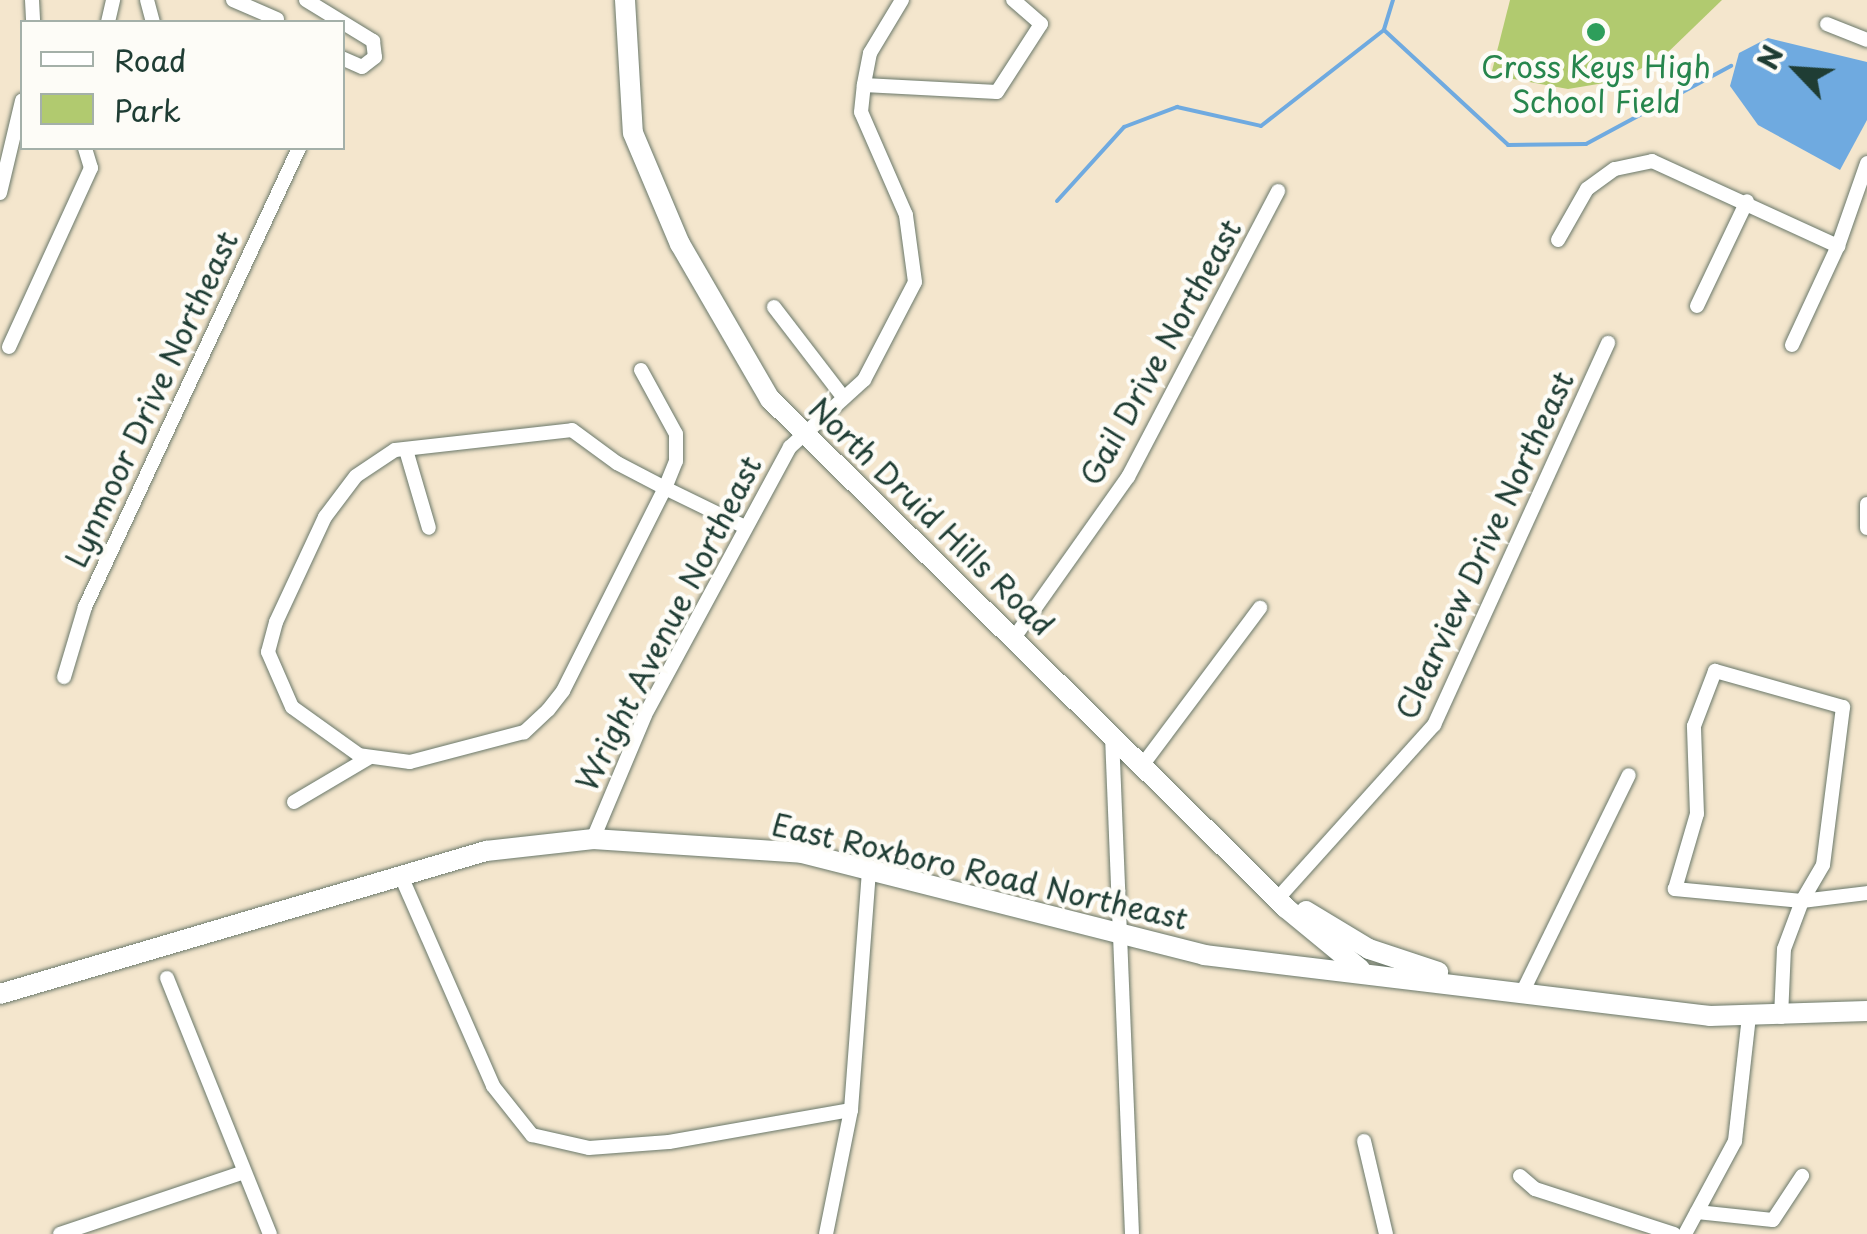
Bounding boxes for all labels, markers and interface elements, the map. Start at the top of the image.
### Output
legend [20,20,345,150]
north arrow [1747,20,1847,120]
marker: Cross Keys High School Field [1585,21,1607,43]
text: Road [114,37,187,82]
text: N [1745,38,1794,76]
place label: Cross Keys High School Field [1480,48,1712,118]
text: Park [114,87,181,132]
street label: Gail Drive Northeast [1072,212,1248,492]
street label: Lynmoor Drive Northeast [57,225,245,573]
street label: Clearview Drive Northeast [1387,365,1581,725]
street label: North Druid Hills Road [802,390,1062,642]
street label: Wright Avenue Northeast [569,451,767,795]
street label: East Roxboro Road Northeast [769,806,1191,936]

